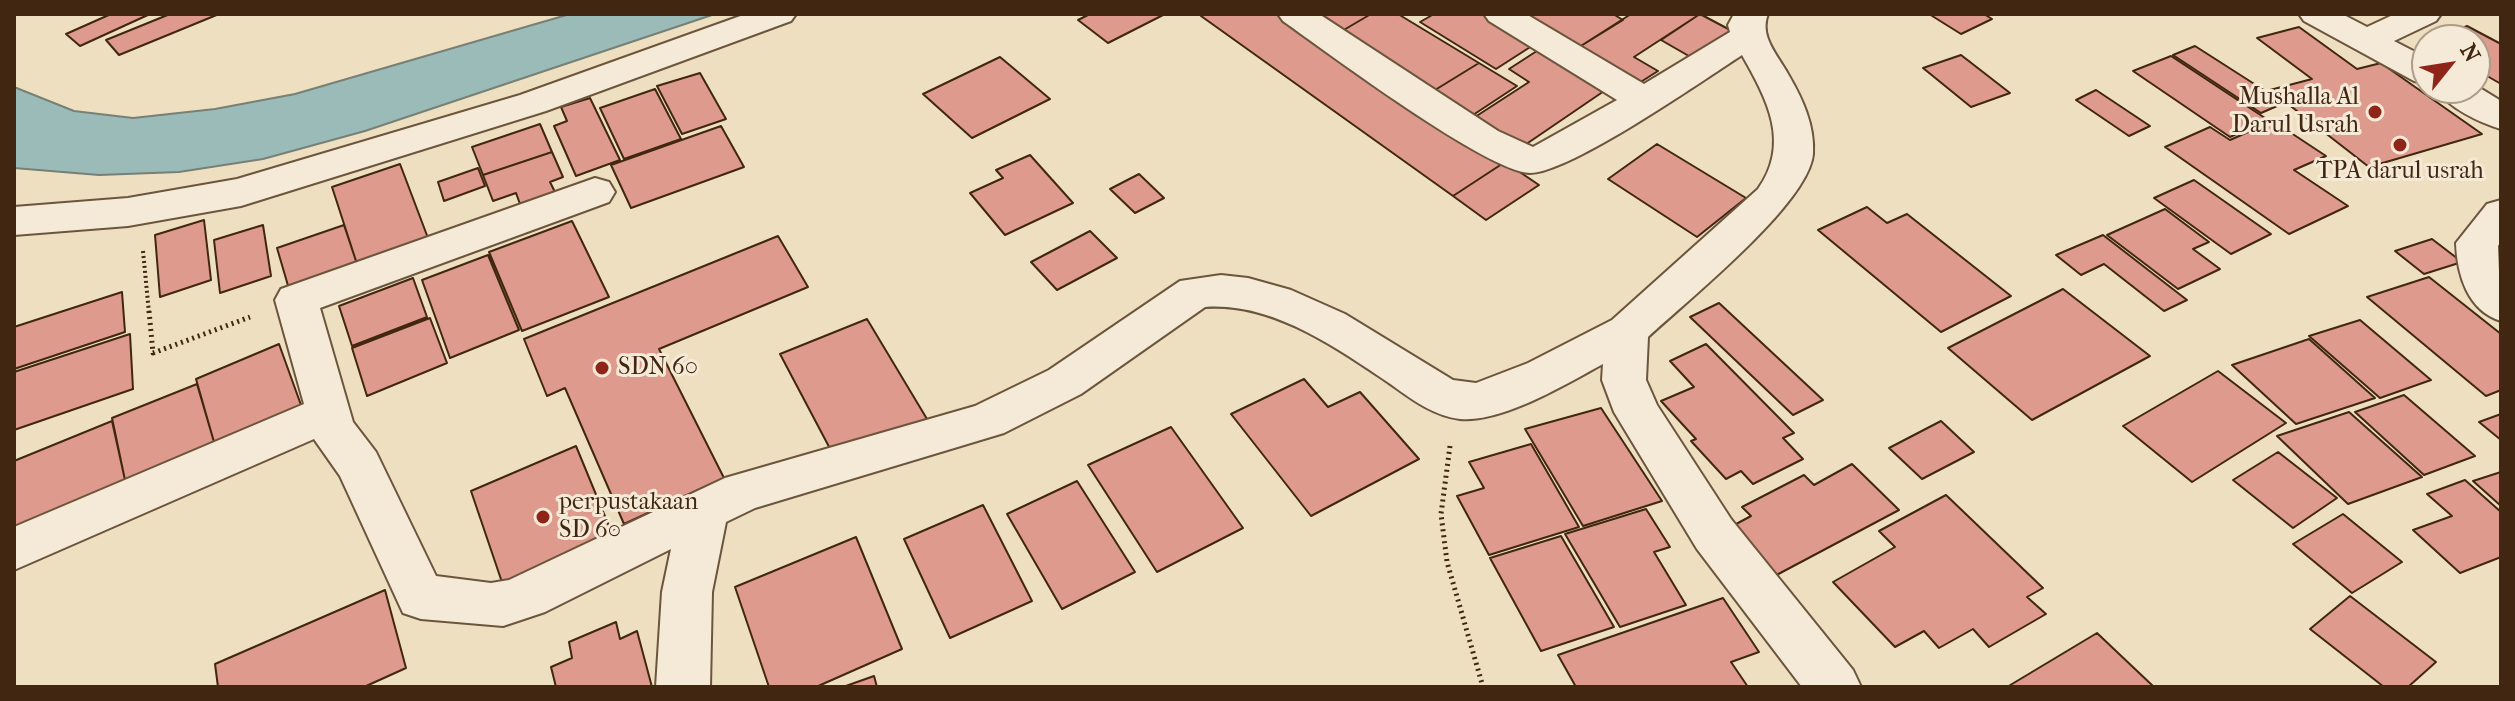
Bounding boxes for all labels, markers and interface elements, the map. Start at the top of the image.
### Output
north arrow [2411,24,2491,104]
text: N [2455,39,2485,67]
place label: Mushalla Al Darul Usrah [2232,84,2359,140]
marker: Mushalla Al Darul Usrah [2366,103,2384,121]
marker: TPA darul usrah [2391,136,2409,154]
place label: TPA darul usrah [2316,158,2484,186]
place label: SDN 60 [618,354,698,382]
marker: SDN 60 [593,359,611,377]
place label: perpustakaan SD 60 [559,489,698,545]
marker: perpustakaan SD 60 [534,508,552,526]

